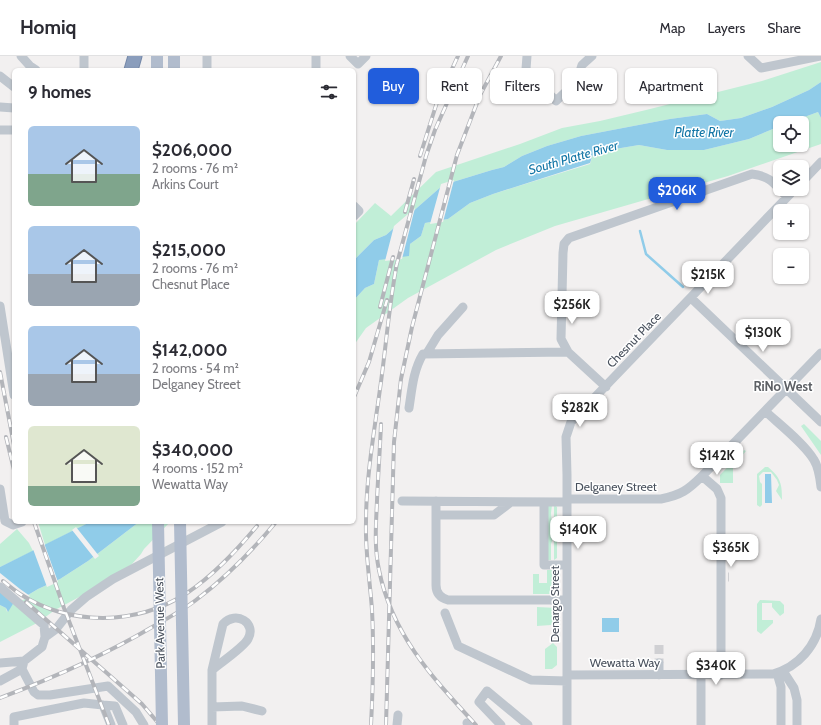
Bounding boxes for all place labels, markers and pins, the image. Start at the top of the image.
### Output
pin: $206K [649,177,705,211]
pin: $215K [680,261,736,295]
pin: $256K [544,291,600,325]
pin: $130K [735,319,791,353]
pin: $282K [552,394,608,428]
pin: $142K [689,442,745,476]
pin: $140K [550,516,606,550]
pin: $365K [703,534,759,568]
pin: $340K [688,652,744,686]

